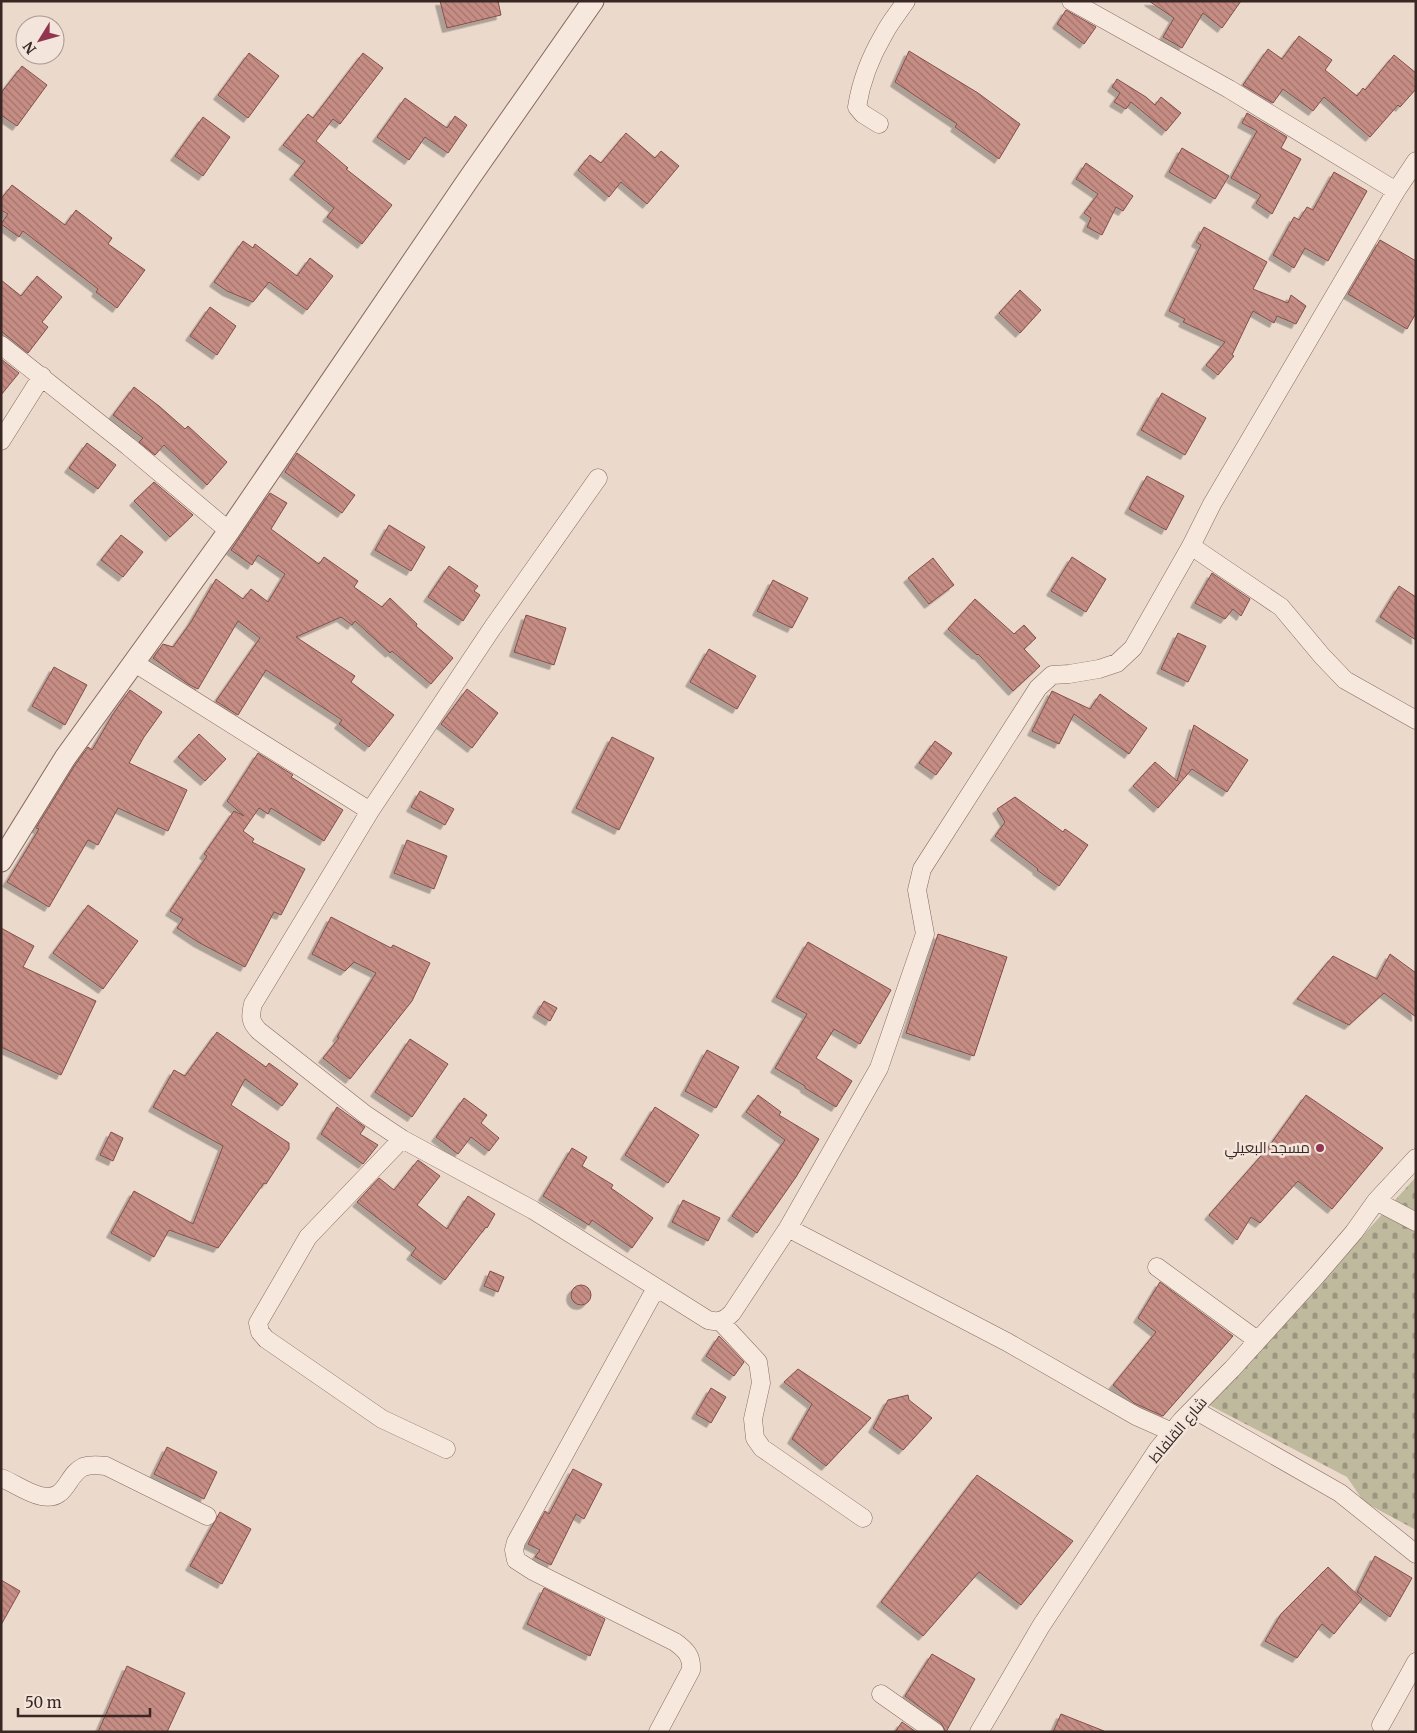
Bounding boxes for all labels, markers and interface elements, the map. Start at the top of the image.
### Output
north arrow [15,15,65,65]
text: N [19,38,40,58]
place label: مسجد البعيلي [1225,1138,1310,1160]
marker: مسجد البعيلي [1314,1142,1326,1154]
street label: شارع القلفاط [1144,1393,1212,1468]
scale bar [18,1686,150,1718]
text: 50 m [25,1693,62,1712]

